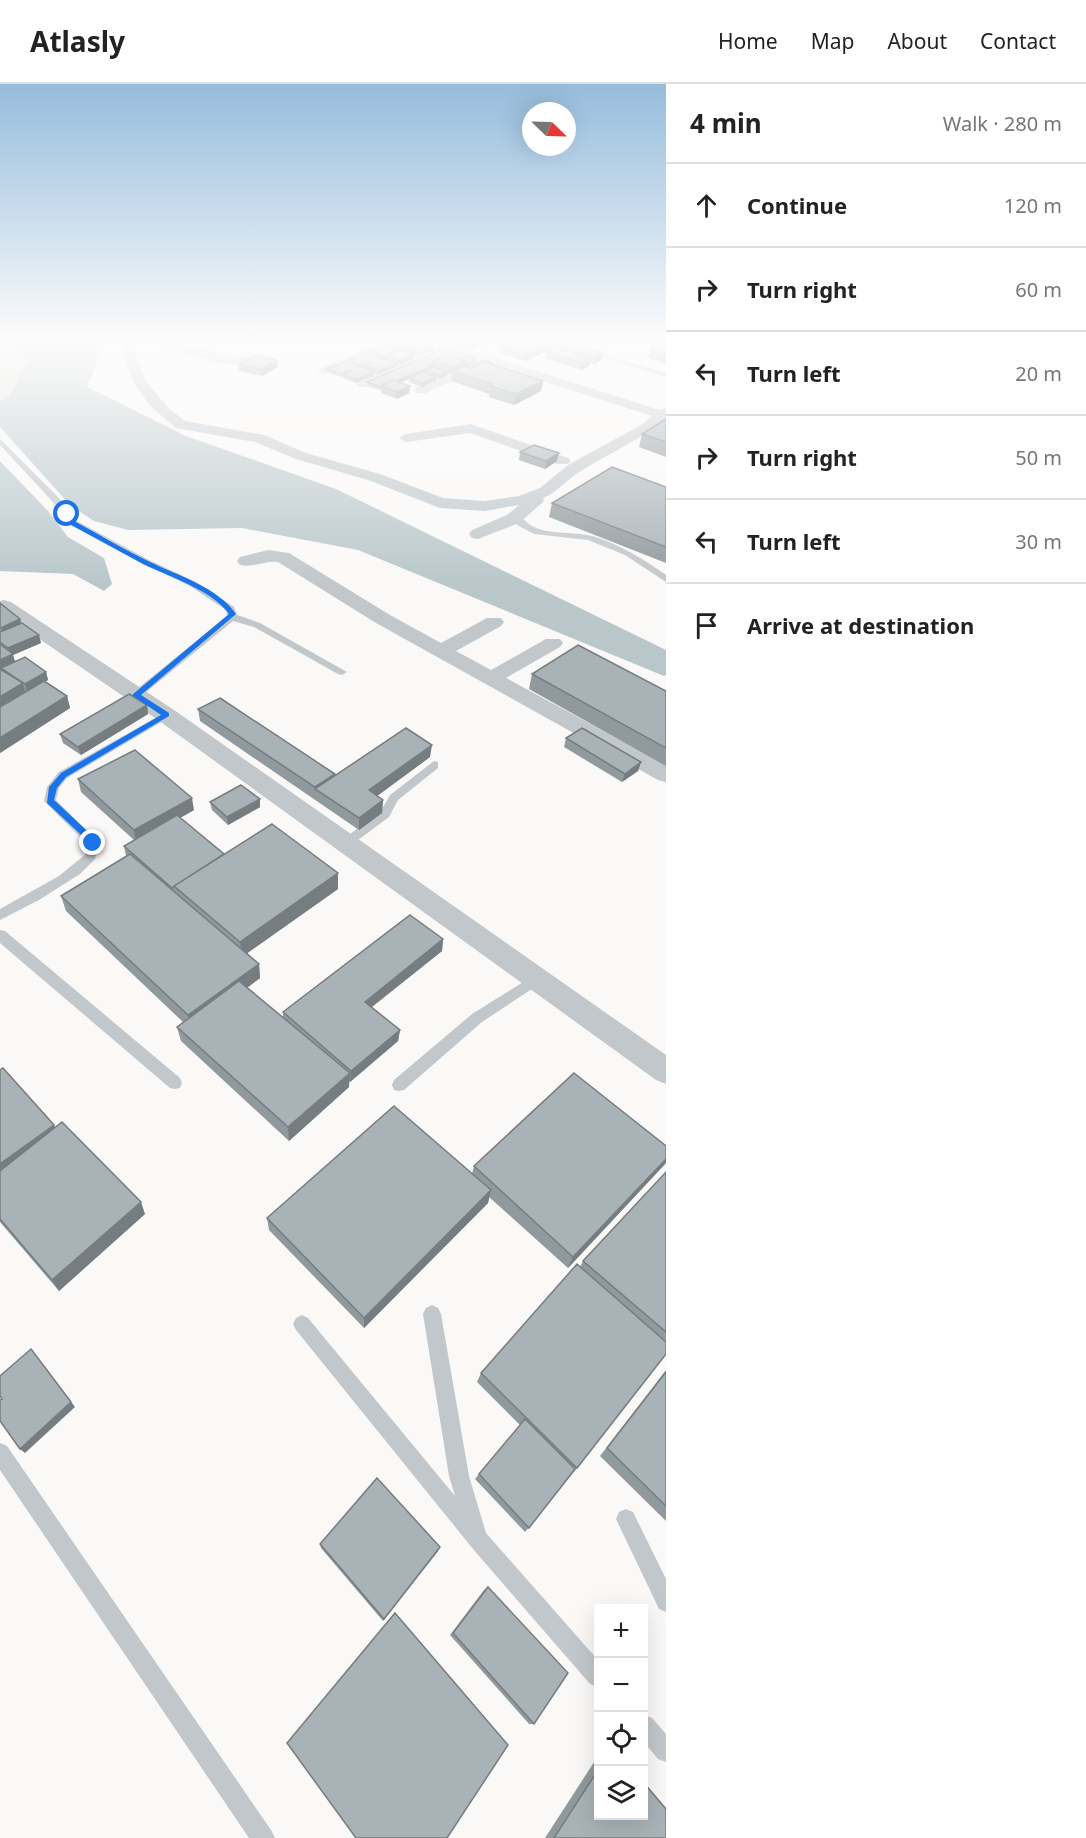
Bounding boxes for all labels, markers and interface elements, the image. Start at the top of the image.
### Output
text: Atlasly [30,22,125,60]
text: Home [718,27,778,55]
text: Map [811,27,854,55]
text: About [887,27,947,55]
text: Contact [980,27,1056,55]
north arrow [522,102,576,156]
text: 4 min [690,105,762,141]
text: Walk · 280 m [943,110,1062,137]
icon: ahead [690,189,723,222]
text: Continue [747,190,847,220]
text: 120 m [1004,192,1062,219]
icon: right [690,273,723,306]
text: Turn right [747,274,857,304]
text: 60 m [1015,276,1062,303]
icon: left [690,357,723,390]
text: Turn left [747,358,841,388]
text: 20 m [1015,360,1062,387]
icon: right [690,441,723,474]
text: Turn right [747,442,857,472]
text: 50 m [1015,444,1062,471]
route start [53,500,79,526]
icon: left [690,525,723,558]
text: Turn left [747,526,841,556]
text: 30 m [1015,528,1062,555]
icon: arrive [690,609,723,642]
text: Arrive at destination [747,610,974,640]
route end [79,829,105,855]
map controls [594,1604,648,1820]
button: + [594,1604,648,1658]
button: − [594,1658,648,1712]
button: locate [594,1712,648,1766]
button: layers [594,1766,648,1820]

